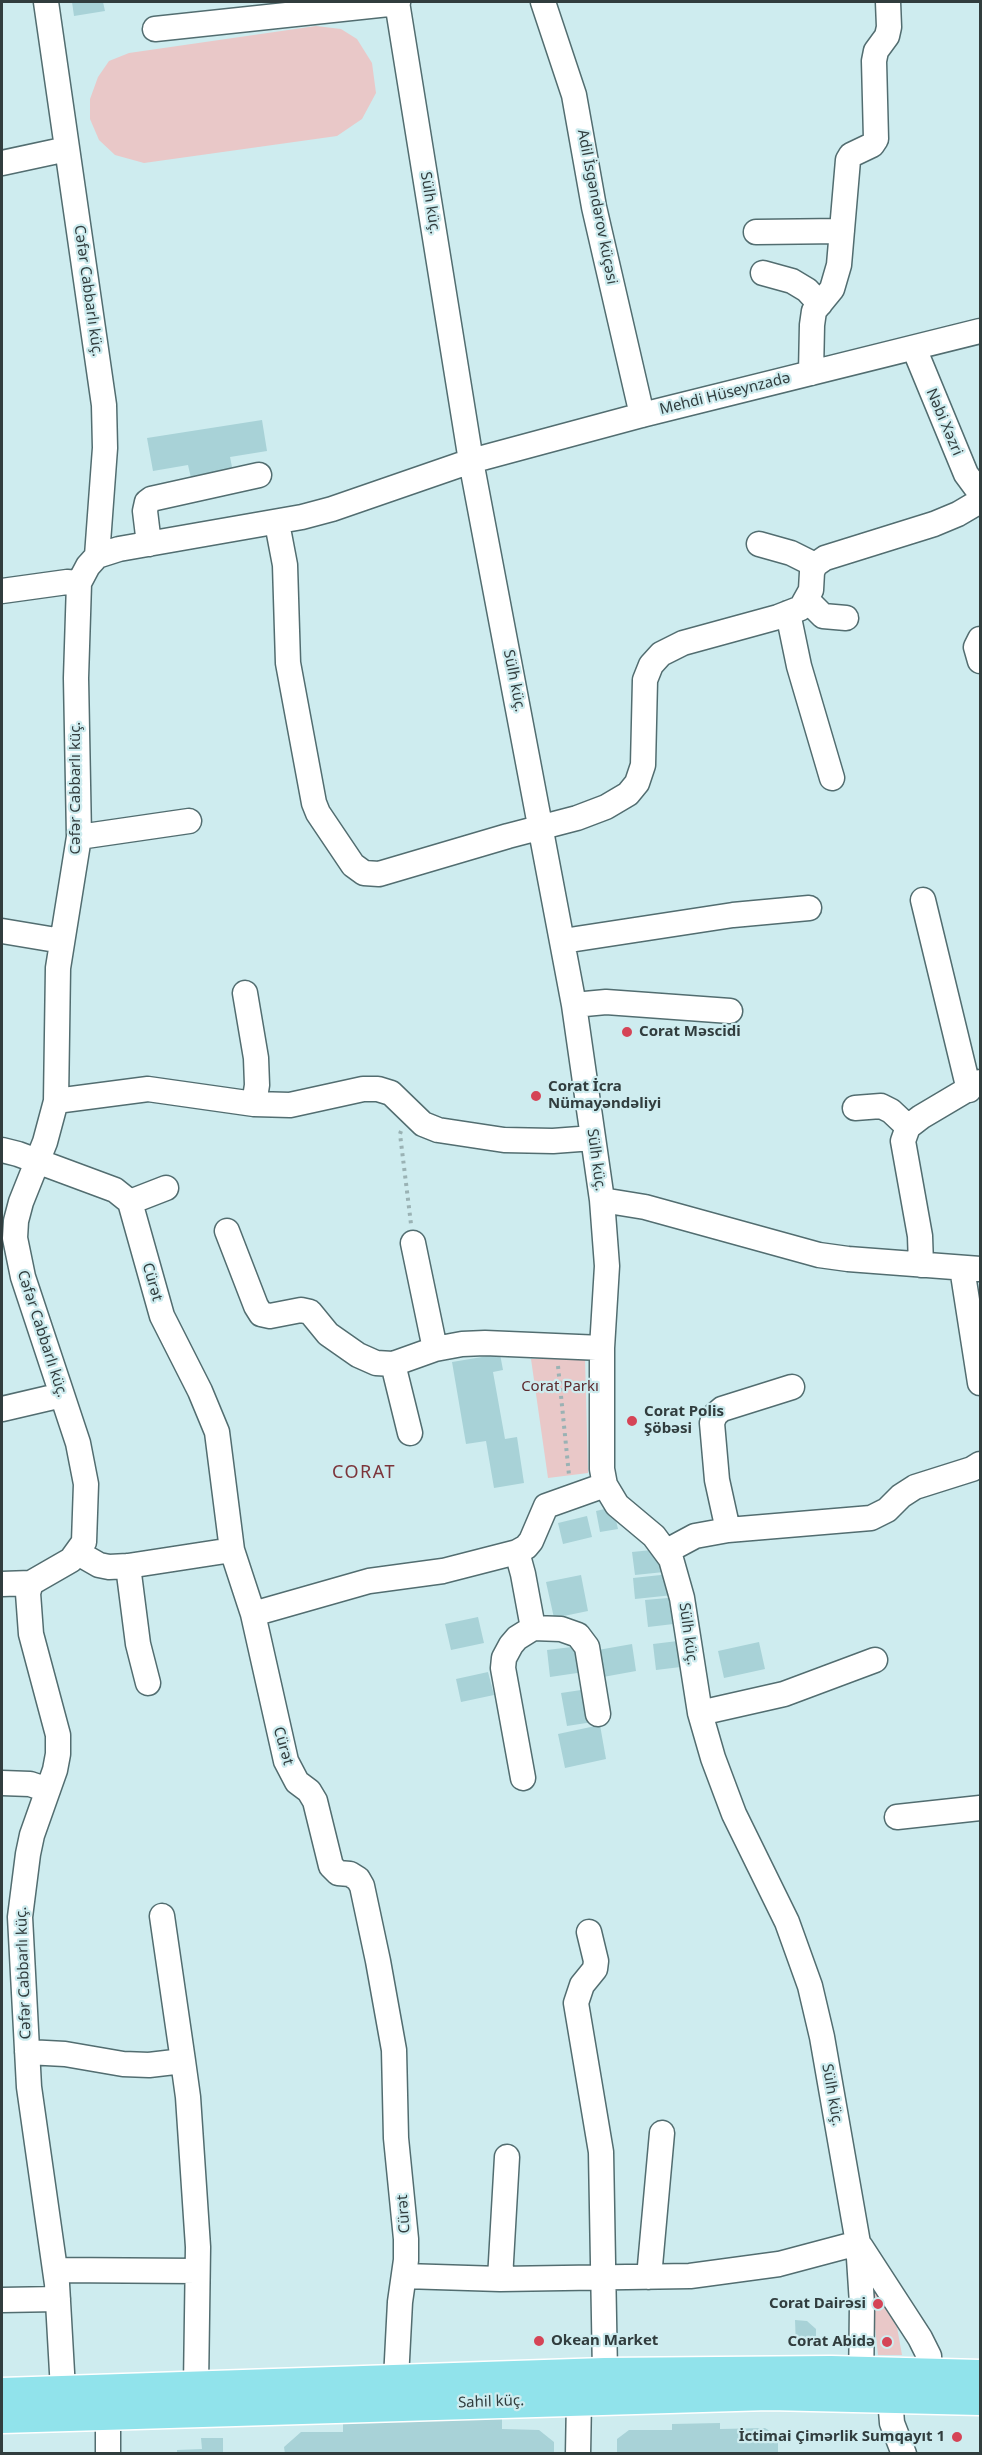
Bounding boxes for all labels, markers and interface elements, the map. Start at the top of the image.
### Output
street label: Adil İsgəndərov küçəsi [573,128,621,286]
street label: Sülh küç. [416,170,444,236]
street label: Cəfər Cabbarlı küç. [70,224,106,358]
street label: Mehdi Hüseynzadə [658,369,792,419]
street label: Nəbi Xəzri [922,386,966,458]
street label: Sülh küç. [499,648,529,714]
street label: Cəfər Cabbarlı küç. [67,722,85,854]
place label: Corat Məscidi [639,1023,741,1041]
marker: Corat Məscidi [620,1025,634,1039]
place label: Corat İcra Nümayəndəliyi [548,1078,661,1113]
marker: Corat İcra Nümayəndəliyi [529,1089,543,1103]
street label: Sülh küç. [583,1128,609,1192]
street label: Cürət [138,1261,166,1303]
street label: Cəfər Cabbarlı küç. [13,1268,71,1400]
park label: Corat Parkı [521,1378,599,1396]
place label: Corat Polis Şöbəsi [644,1403,724,1438]
marker: Corat Polis Şöbəsi [625,1414,639,1428]
district label: CORAT [332,1462,396,1484]
street label: Sülh küç. [675,1602,701,1666]
street label: Cürət [269,1725,297,1767]
street label: Cəfər Cabbarlı küç. [13,1906,35,2040]
street label: Sülh küç. [818,2062,846,2128]
street label: Cürət [394,2194,414,2234]
place label: Corat Dairəsi [769,2295,866,2313]
marker: Corat Dairəsi [871,2297,885,2311]
place label: Okean Market [551,2332,658,2350]
place label: Corat Abidə [787,2333,875,2351]
marker: Okean Market [532,2334,546,2348]
marker: Corat Abidə [880,2335,894,2349]
street label: Sahil küç. [458,2392,524,2412]
place label: İctimai Çimərlik Sumqayıt 1 [739,2428,945,2446]
marker: İctimai Çimərlik Sumqayıt 1 [950,2430,964,2444]

